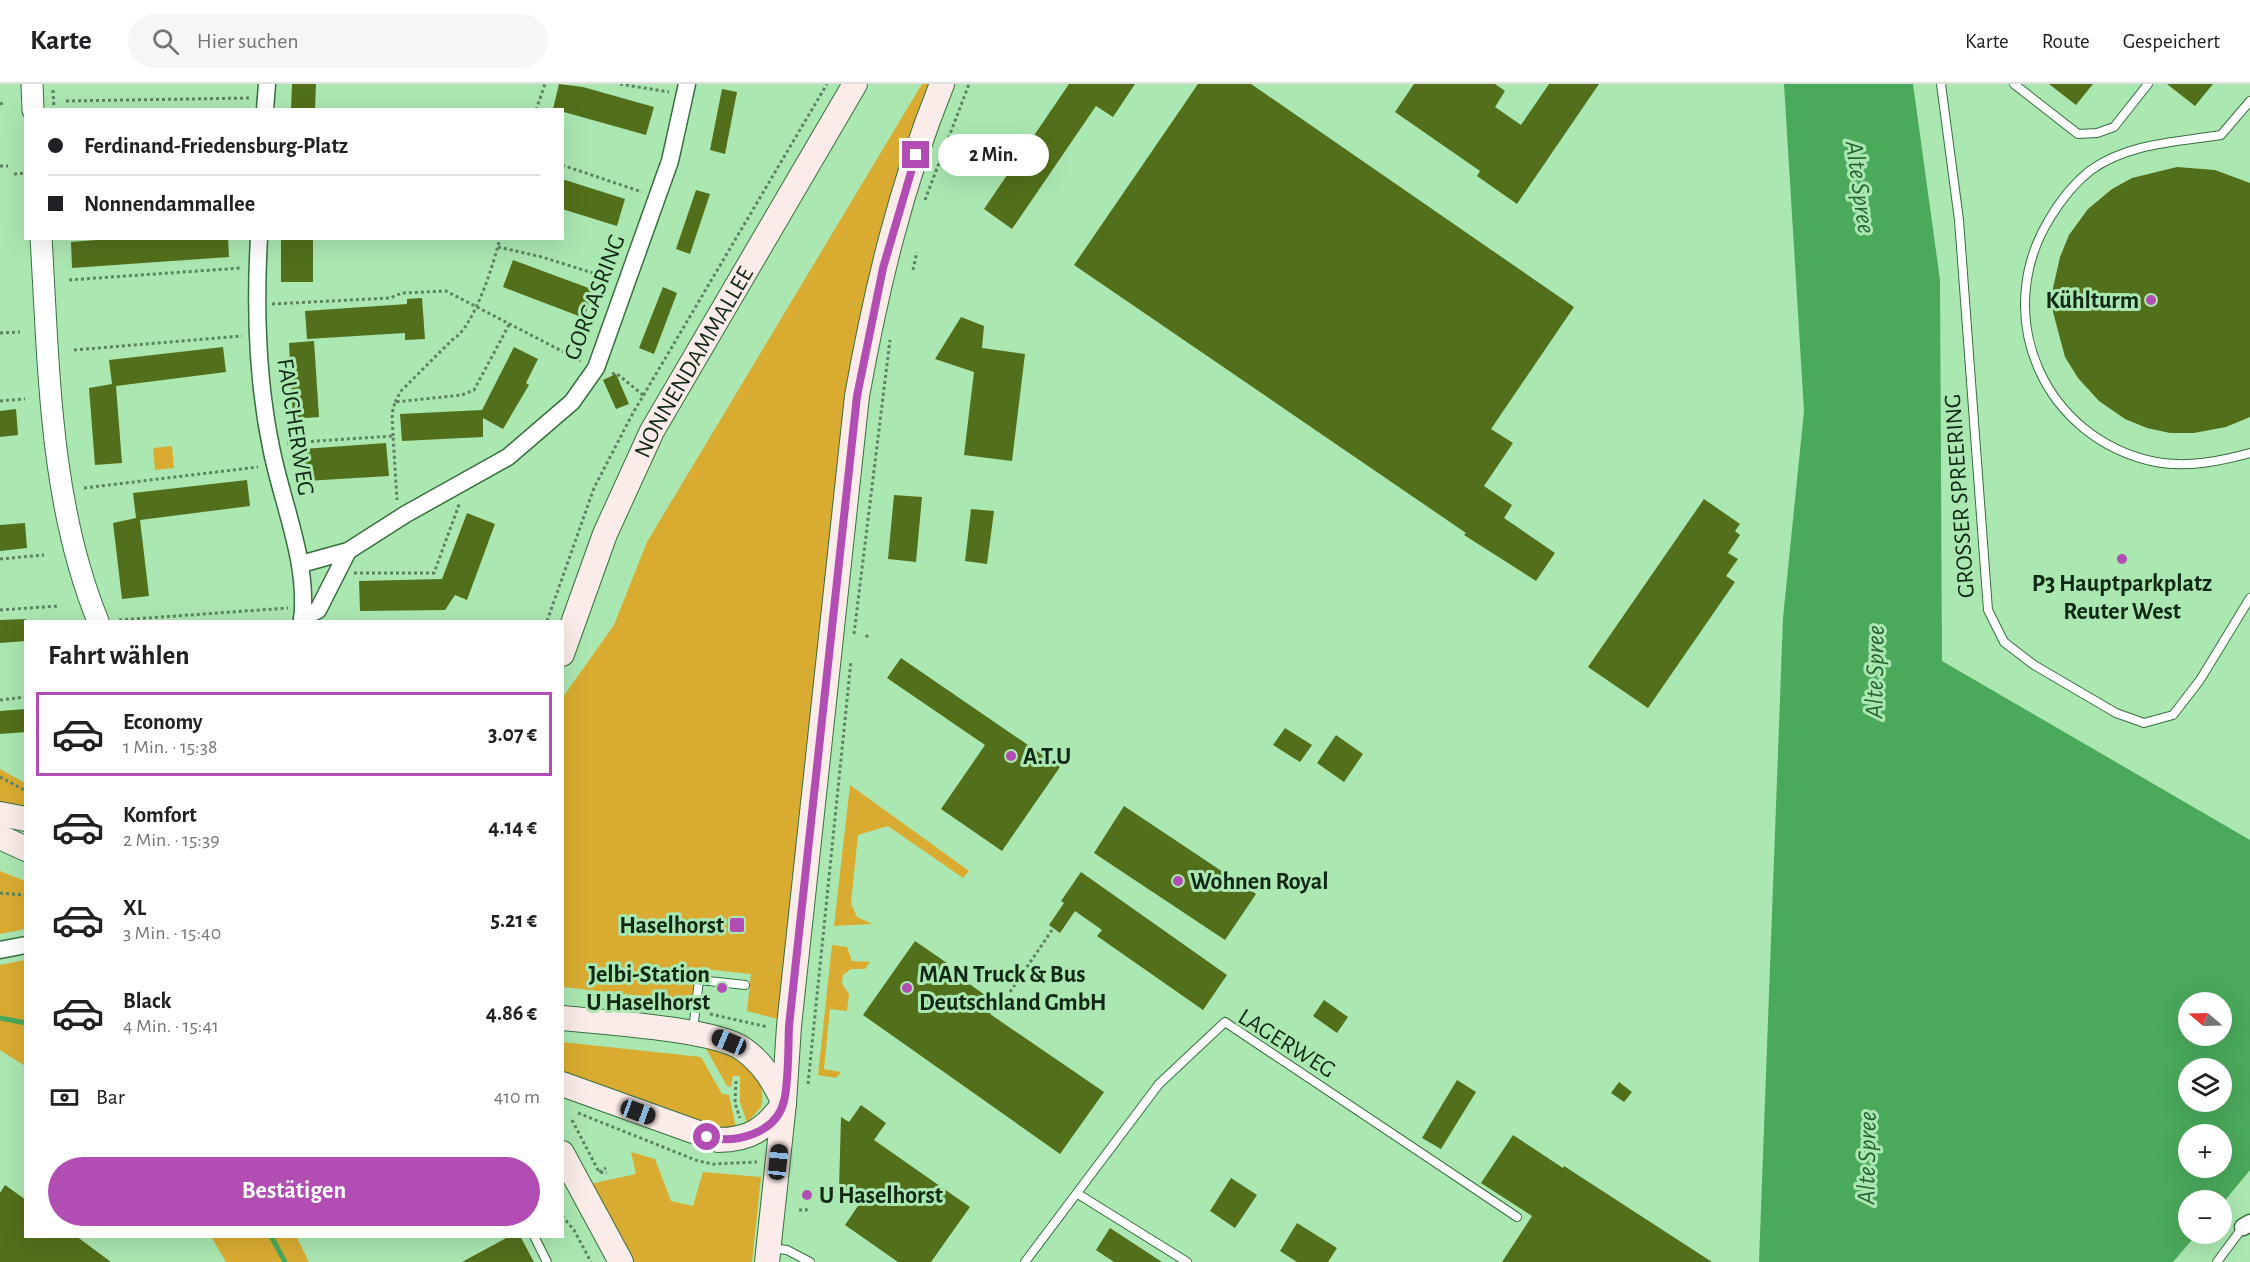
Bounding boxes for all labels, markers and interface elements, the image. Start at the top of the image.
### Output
search box [128,14,548,68]
icon: search [149,25,182,58]
text: Karte [30,27,92,55]
text: Hier suchen [197,30,299,52]
text: Karte [1965,31,2009,52]
text: Route [2042,31,2090,52]
text: Gespeichert [2123,31,2220,52]
callout: 2 Min. [937,134,1048,176]
text: Ferdinand-Friedensburg-Platz [84,135,348,157]
water label: Alte Spree [1841,138,1879,235]
route end [902,141,929,168]
text: 2 Min. [969,145,1018,165]
text: Nonnendammallee [84,193,255,215]
street label: GORGASRING [560,231,630,364]
street label: NONNENDAMMALLEE [631,263,759,462]
place label: Kühlturm [2046,289,2139,313]
marker: Kühlturm [2144,293,2158,307]
street label: FAUCHERWEG [272,357,318,497]
street label: GROSSER SPREERING [1941,393,1979,599]
marker: P3 Hauptparkplatz Reuter West [2115,552,2129,566]
place label: P3 Hauptparkplatz Reuter West [2032,572,2212,624]
water label: Alte Spree [1861,625,1889,720]
text: Fahrt wählen [48,642,190,669]
icon: car [51,707,105,761]
text: Economy [123,711,203,733]
text: 3.07 € [488,723,537,745]
text: 1 Min. · 15:38 [123,737,217,757]
place label: A.T.U [1023,745,1071,769]
marker: A.T.U [1004,749,1018,763]
icon: car [51,800,105,854]
text: Komfort [123,804,197,826]
text: 4.14 € [488,816,537,838]
text: 2 Min. · 15:39 [123,830,220,850]
place label: Wohnen Royal [1190,870,1329,894]
marker: Wohnen Royal [1171,874,1185,888]
icon: car [51,893,105,947]
text: XL [123,897,146,919]
text: 5.21 € [491,909,537,931]
place label: Haselhorst [619,914,724,938]
marker: Haselhorst [728,916,746,934]
text: 3 Min. · 15:40 [123,923,221,943]
place label: Jelbi-Station U Haselhorst [586,963,710,1015]
place label: MAN Truck & Bus Deutschland GmbH [919,963,1106,1015]
marker: Jelbi-Station U Haselhorst [715,981,729,995]
marker: MAN Truck & Bus Deutschland GmbH [900,981,914,995]
icon: car [51,986,105,1040]
text: Black [123,990,171,1012]
north arrow [2178,992,2232,1046]
map controls [2178,992,2232,1244]
text: 4.86 € [486,1002,537,1024]
street label: LAGERWEG [1234,1005,1339,1083]
text: 4 Min. · 15:41 [123,1016,219,1036]
car [709,1027,749,1057]
button: layers [2178,1058,2232,1112]
icon: cash [48,1081,81,1114]
text: Bar [96,1086,125,1108]
text: 410 m [494,1087,540,1107]
car [618,1097,658,1127]
water label: Alte Spree [1853,1111,1881,1206]
route start [693,1123,720,1150]
button: + [2178,1124,2232,1178]
car [767,1143,789,1181]
button: Bestätigen [48,1157,540,1226]
place label: U Haselhorst [819,1184,943,1208]
marker: U Haselhorst [800,1188,814,1202]
button: − [2178,1190,2232,1244]

